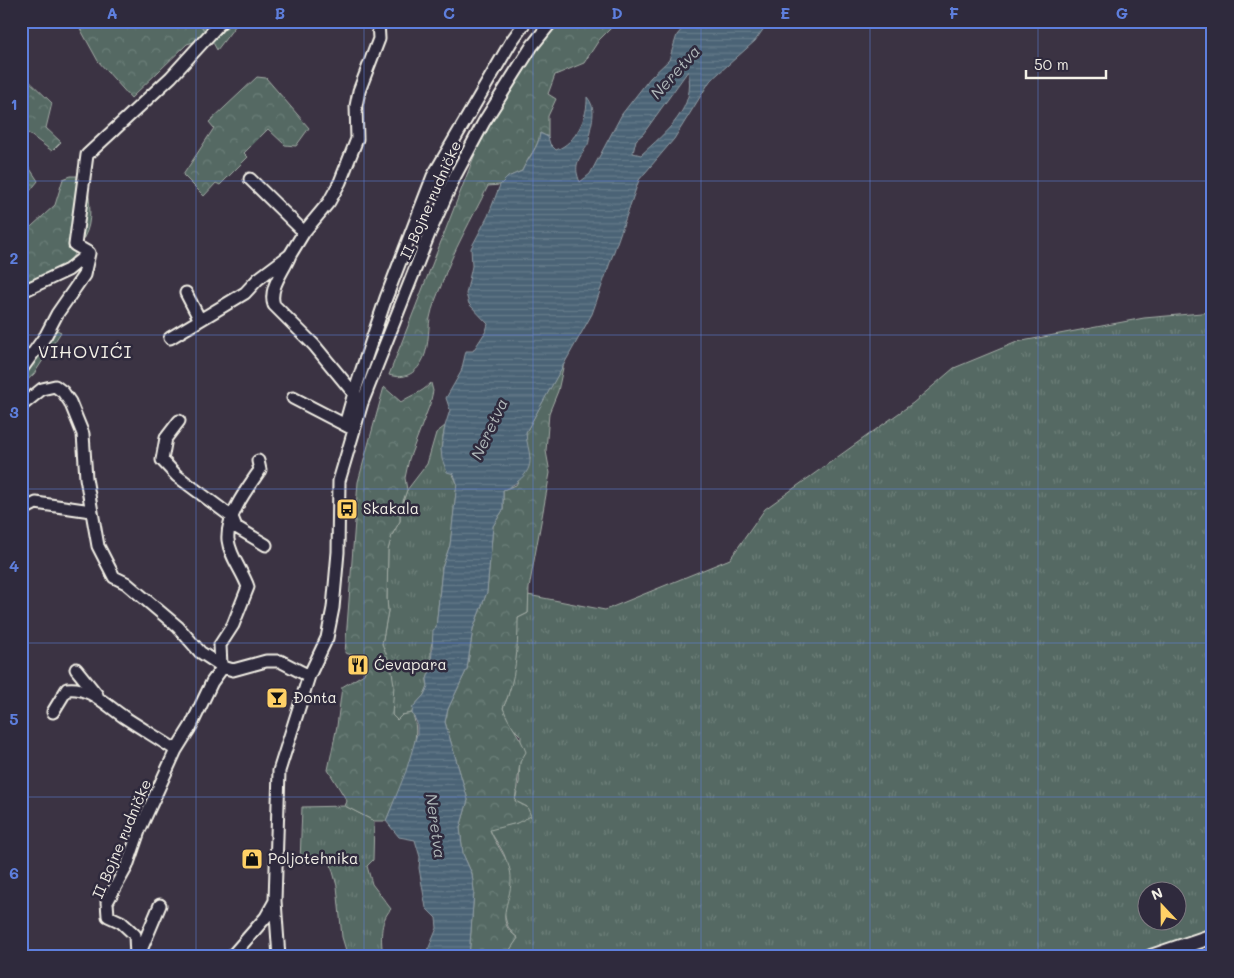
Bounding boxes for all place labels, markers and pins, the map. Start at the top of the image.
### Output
bus stop icon: Skakala [335,497,359,521]
place label: Skakala [363,498,419,518]
restaurant icon: Ćevapara [346,653,370,677]
place label: Ćevapara [374,654,447,674]
bar icon: Đonta [265,686,289,710]
place label: Đonta [293,687,337,707]
shop icon: Poljotehnika [240,847,264,871]
place label: Poljotehnika [268,848,358,868]

